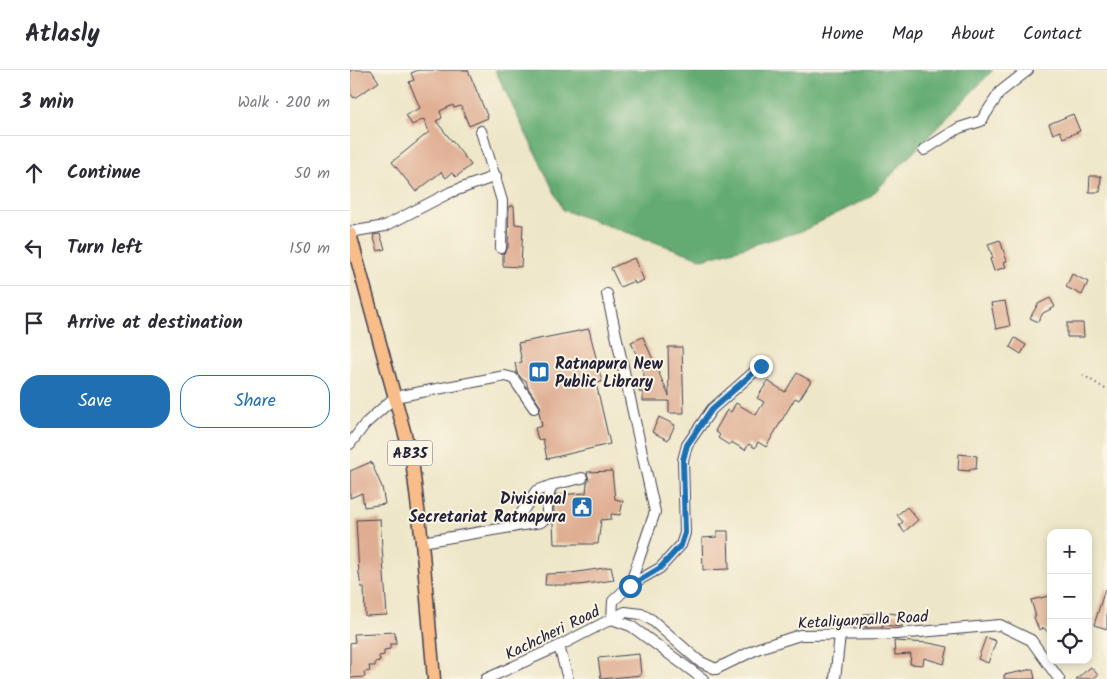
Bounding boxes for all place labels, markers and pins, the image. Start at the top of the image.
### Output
place label: Ratnapura New Public Library [555,352,663,395]
library icon: Ratnapura New Public Library [527,360,551,384]
place label: Divisional Secretariat Ratnapura [409,487,567,530]
public building icon: Divisional Secretariat Ratnapura [570,495,594,519]

